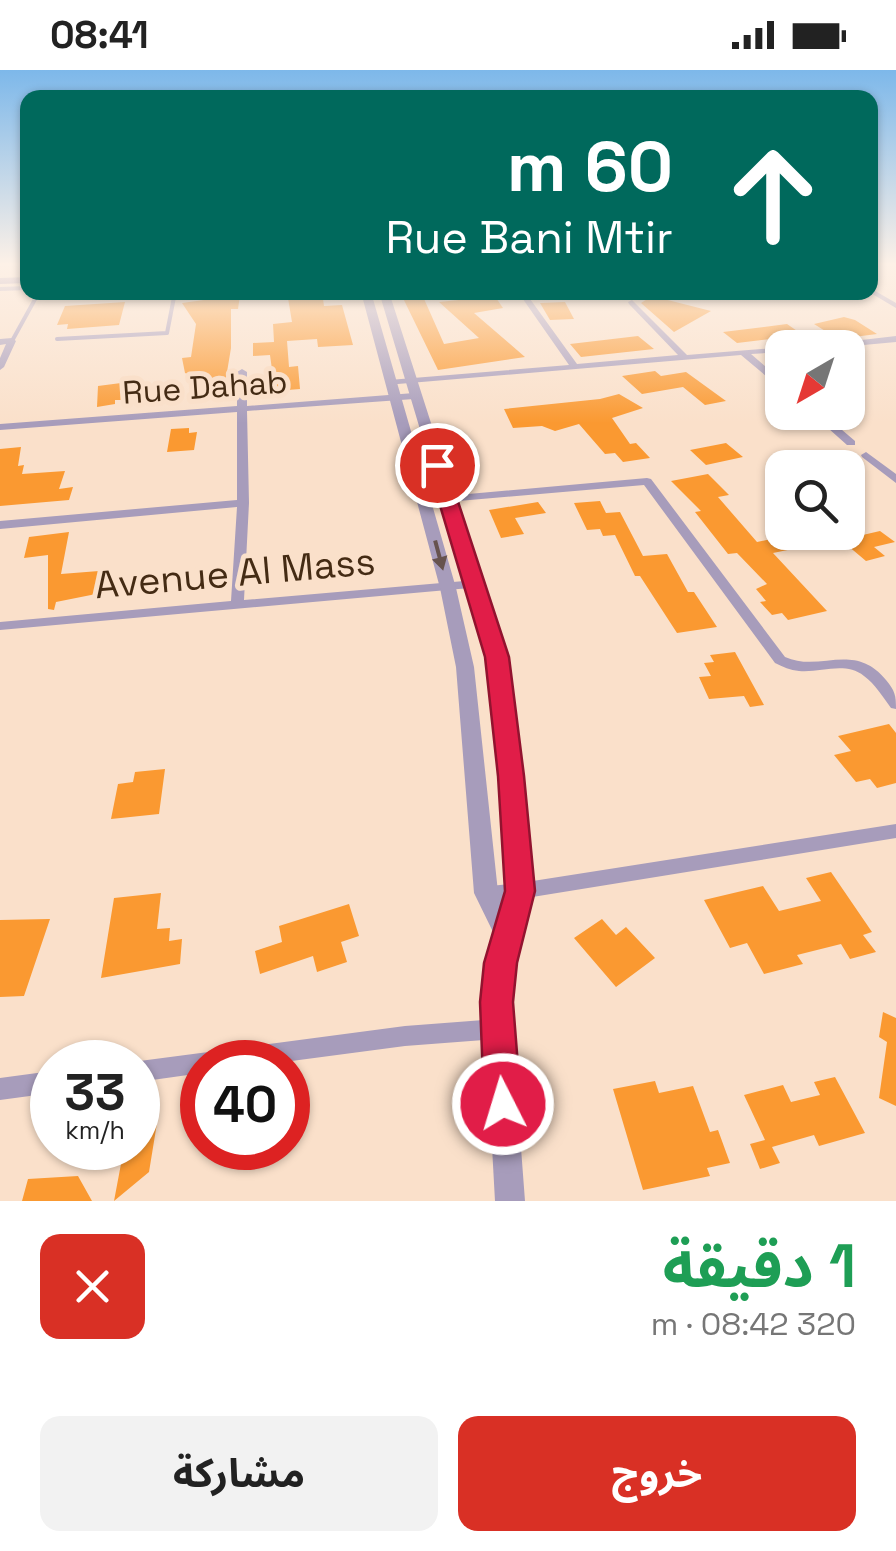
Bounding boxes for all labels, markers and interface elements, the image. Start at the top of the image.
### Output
text: 08:41 [50,11,149,59]
text: 60 m [507,122,673,211]
icon: ahead [708,130,838,260]
text: Rue Bani Mtir [385,209,673,266]
north arrow [765,330,865,430]
map controls [765,330,865,550]
street label: Rue Dahab [121,361,289,413]
pin [395,423,480,508]
icon: arrive [410,438,465,493]
button: search [765,450,865,550]
street label: Avenue Al Mass [93,537,377,609]
one-way arrow [432,540,448,571]
speed limit sign: 40 [180,1040,310,1170]
position arrow [451,1052,555,1156]
text: 33 [65,1061,125,1125]
text: km/h [65,1114,125,1146]
text: 1 دقيقة [663,1228,856,1305]
button: close [40,1234,145,1339]
text: 320 m · 08:42 [651,1304,856,1344]
button: مشاركة [40,1416,438,1531]
button: خروج [458,1416,856,1531]

